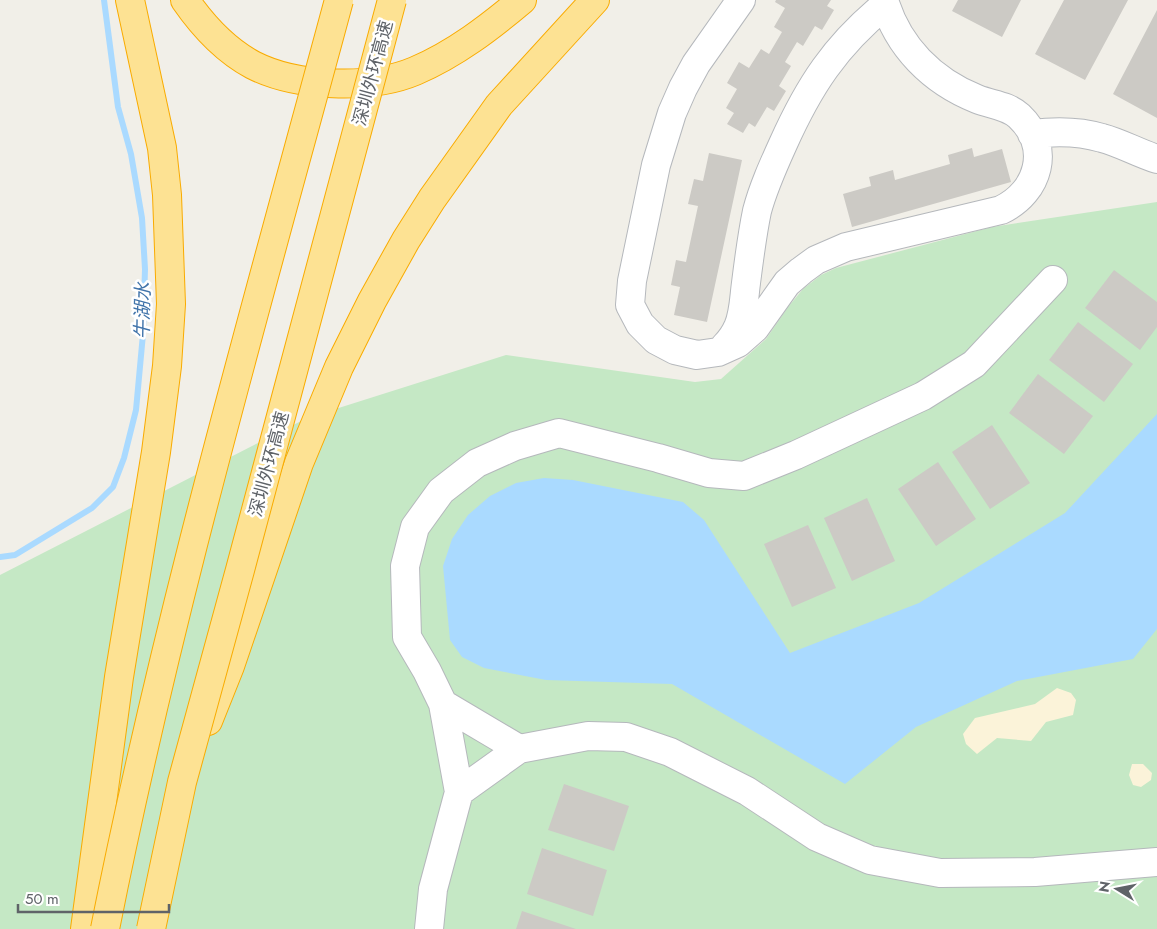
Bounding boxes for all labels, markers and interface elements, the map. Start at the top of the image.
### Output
street label: 深圳外环高速 [346,17,400,129]
water label: 牛湖水 [129,281,157,340]
street label: 深圳外环高速 [242,408,296,520]
north arrow [1092,864,1142,914]
text: N [1093,880,1115,894]
scale bar [18,882,169,914]
text: 50 m [25,888,59,910]

